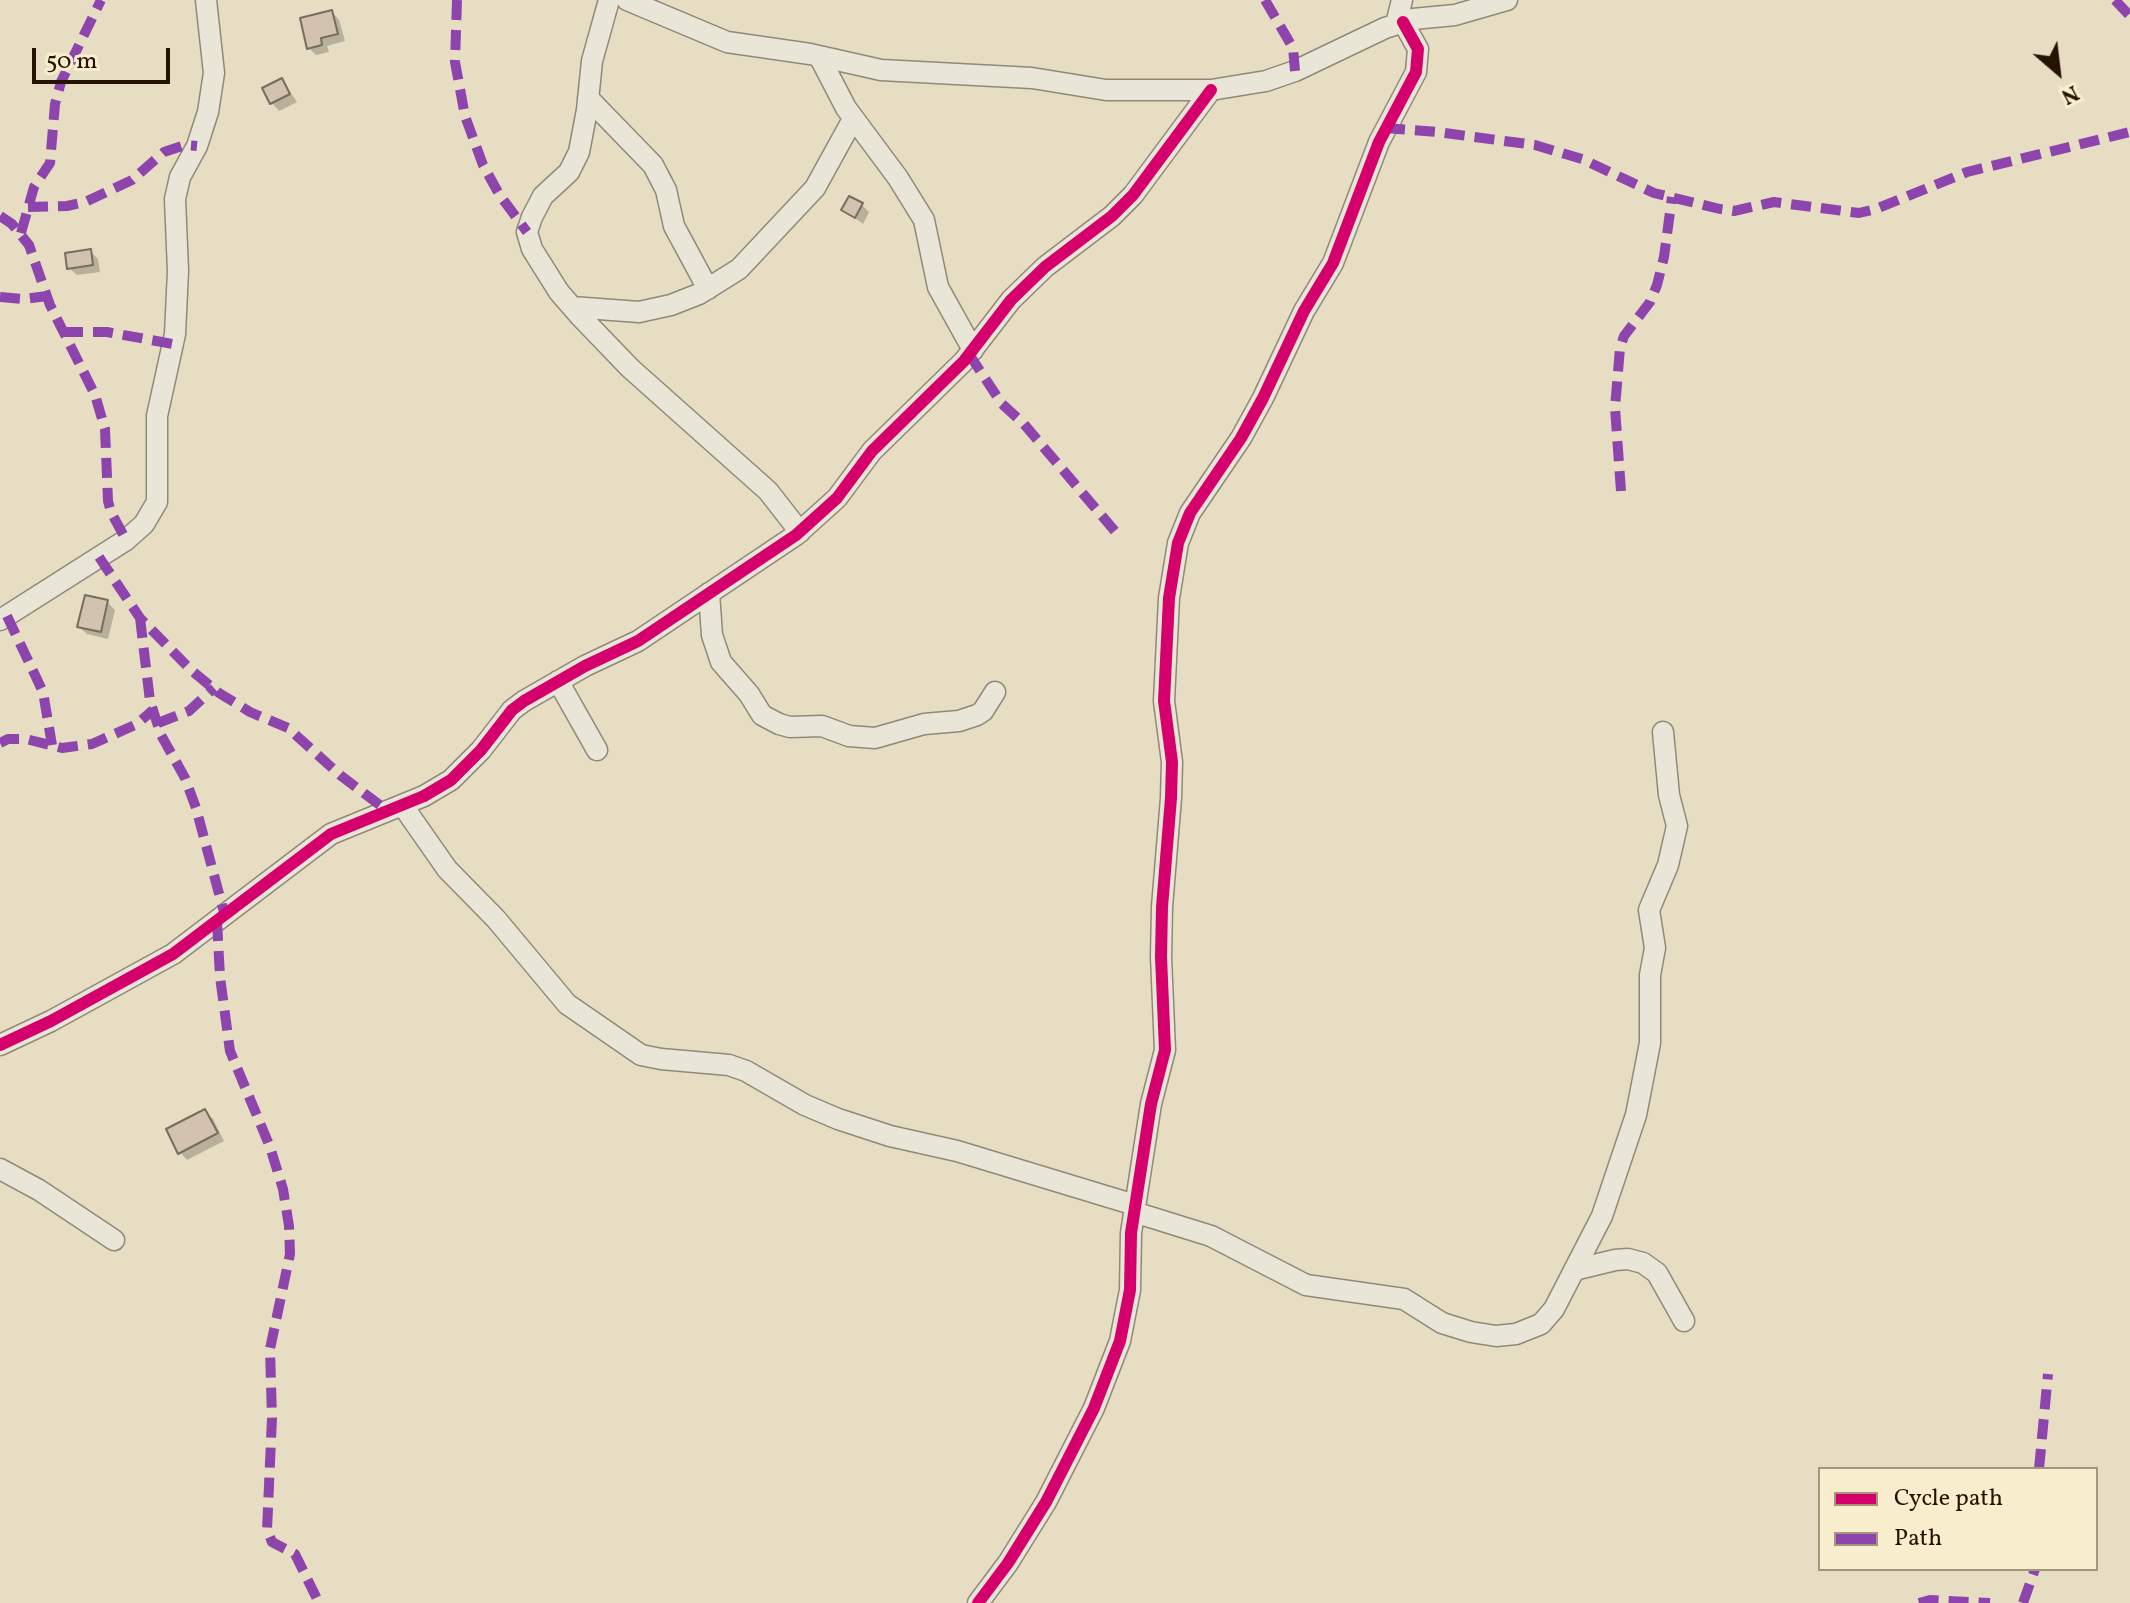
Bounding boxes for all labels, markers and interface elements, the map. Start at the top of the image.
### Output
scale bar [36,32,174,82]
north arrow [2018,32,2098,112]
text: 50 m [46,45,98,79]
text: N [2055,76,2084,111]
legend [1818,1467,2098,1571]
text: Cycle path [1894,1482,2003,1516]
text: Path [1894,1522,1942,1556]

